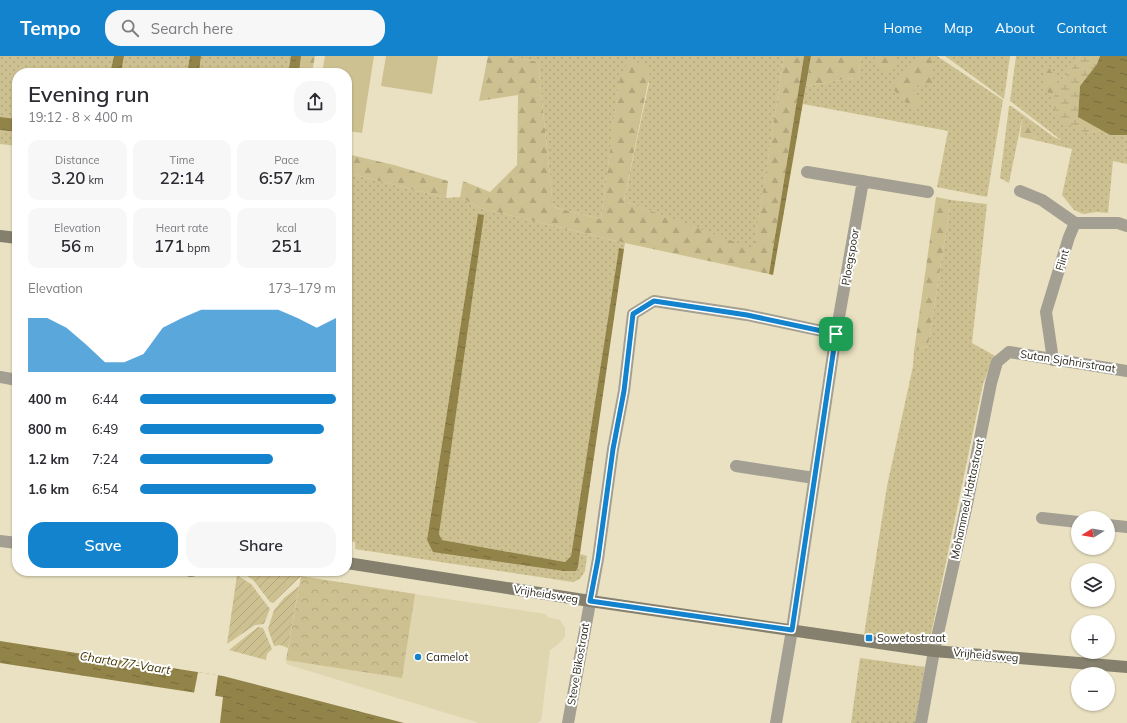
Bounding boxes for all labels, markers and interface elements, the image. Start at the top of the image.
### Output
search box [105,10,385,46]
text: Tempo [20,16,81,40]
icon: search [119,17,141,39]
text: Search here [151,19,233,38]
text: Home [883,19,922,37]
text: Map [944,19,973,37]
text: About [995,19,1035,37]
text: Contact [1057,19,1107,37]
text: Evening run [28,80,150,108]
button: share [294,81,336,123]
text: 19:12 · 8 × 400 m [28,109,133,125]
text: Distance [55,153,100,167]
text: Time [170,153,194,167]
text: Pace [274,153,299,167]
text: 3.20 [51,167,86,188]
text: 22:14 [160,167,204,188]
text: 6:57 [259,167,293,188]
text: km [86,173,104,187]
text: /km [293,173,315,187]
text: Elevation [54,221,101,235]
text: Heart rate [156,221,208,235]
text: kcal [277,221,297,235]
street label: Ploegspoor [838,228,862,286]
text: 56 [61,235,81,256]
text: 171 [154,235,184,256]
text: 251 [271,235,302,256]
text: m [81,241,94,255]
text: bpm [184,241,210,255]
street label: Flint [1052,247,1072,272]
text: Elevation [28,280,83,296]
text: 173–179 m [268,280,336,296]
pin [819,317,853,351]
icon: arrive [825,323,847,345]
street label: Sutan Sjahrirstraat [1019,347,1117,375]
text: 400 m [28,391,67,407]
text: 6:44 [92,391,118,407]
text: 800 m [28,421,67,437]
text: 6:49 [92,421,118,437]
street label: Mohammed Hattastraat [947,437,987,561]
text: 1.2 km [28,451,69,467]
text: 7:24 [92,451,118,467]
text: 1.6 km [28,481,69,497]
text: 6:54 [92,481,118,497]
north arrow [1071,511,1115,555]
map controls [1071,511,1115,711]
button: Save [28,522,178,568]
button: Share [186,522,336,568]
button: layers [1071,563,1115,607]
street label: Vrijheidsweg [513,582,579,606]
button: + [1071,615,1115,659]
street label: Steve Bikostraat [564,622,592,706]
place label: Sowetostraat [877,631,946,645]
marker: Sowetostraat [864,633,874,643]
street label: Vrijheidsweg [953,645,1019,665]
water label: Charta 77-Vaart [79,648,172,677]
place label: Camelot [426,650,468,664]
marker: Camelot [413,652,423,662]
button: − [1071,667,1115,711]

